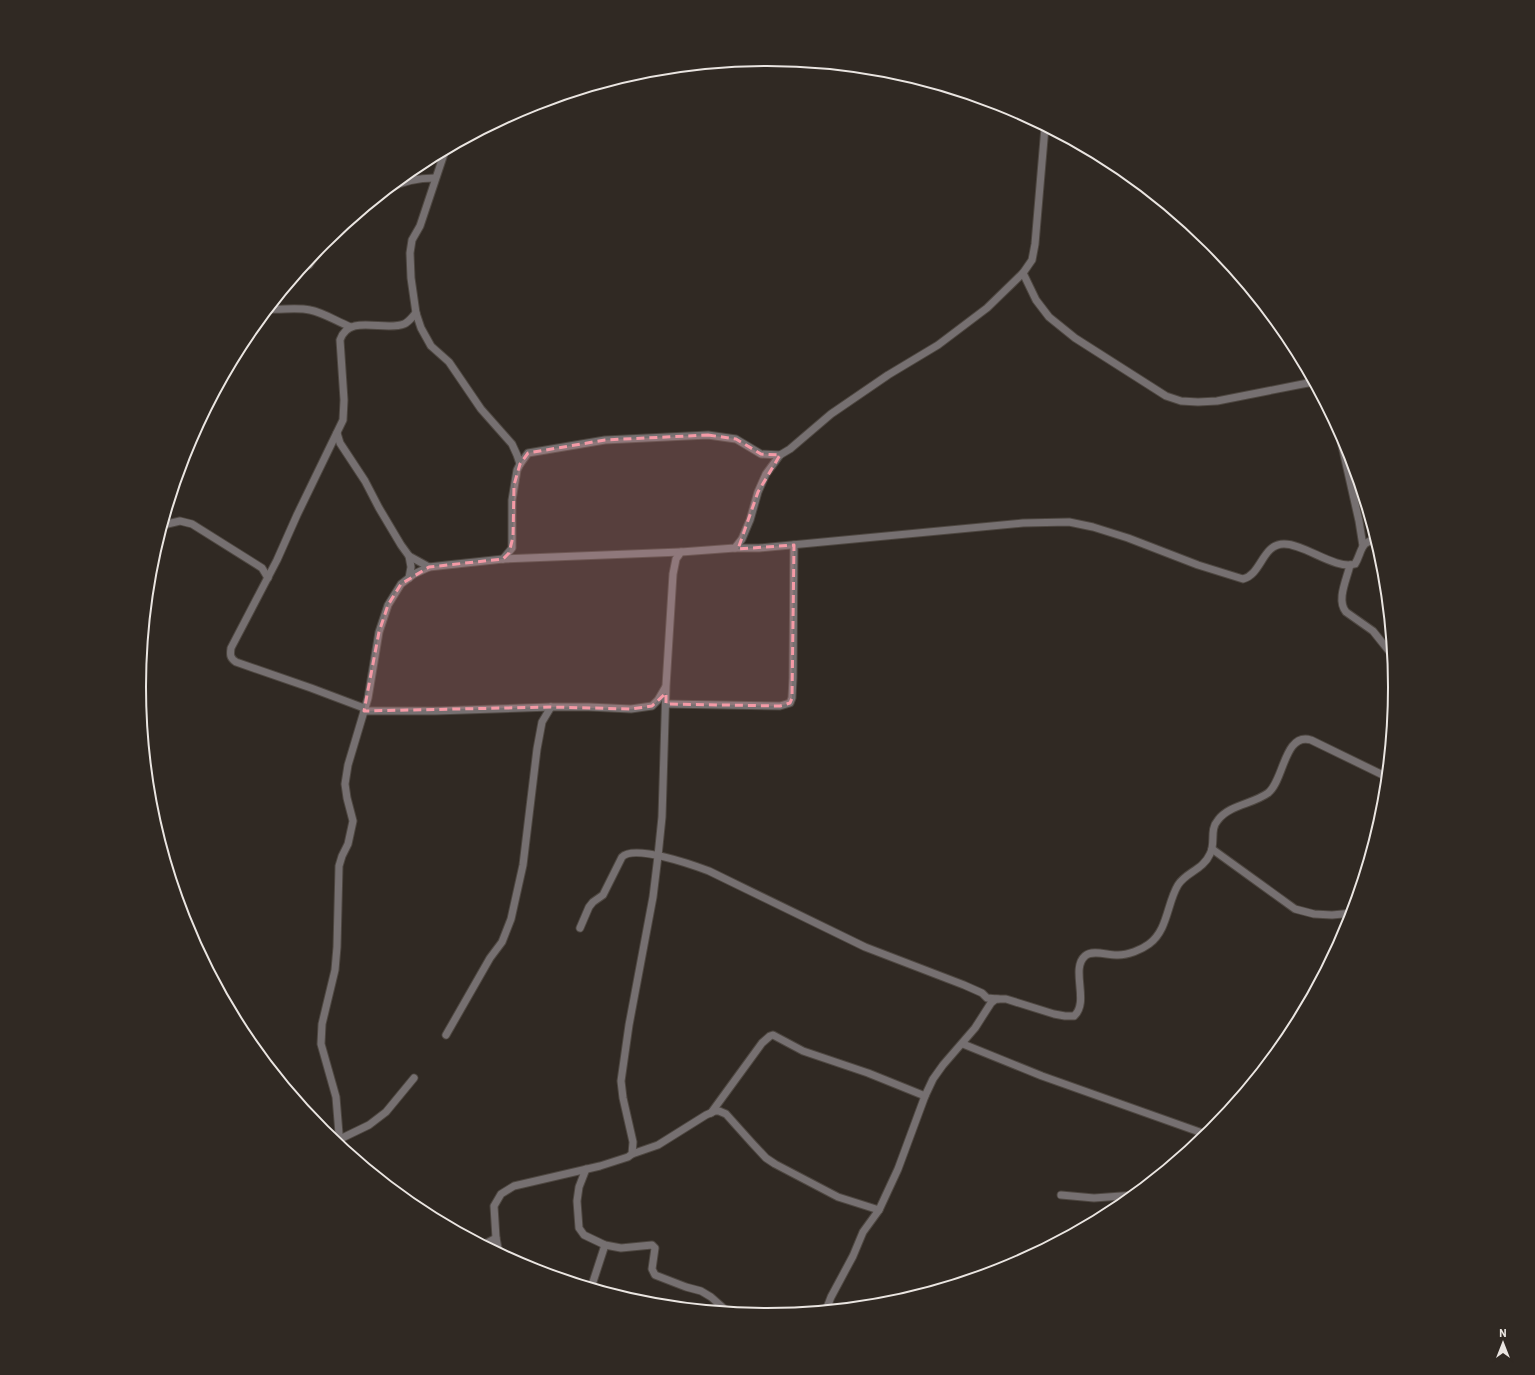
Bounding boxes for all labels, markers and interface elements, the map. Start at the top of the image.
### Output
north arrow [1483,1323,1523,1363]
text: N [1499,1326,1507,1339]

